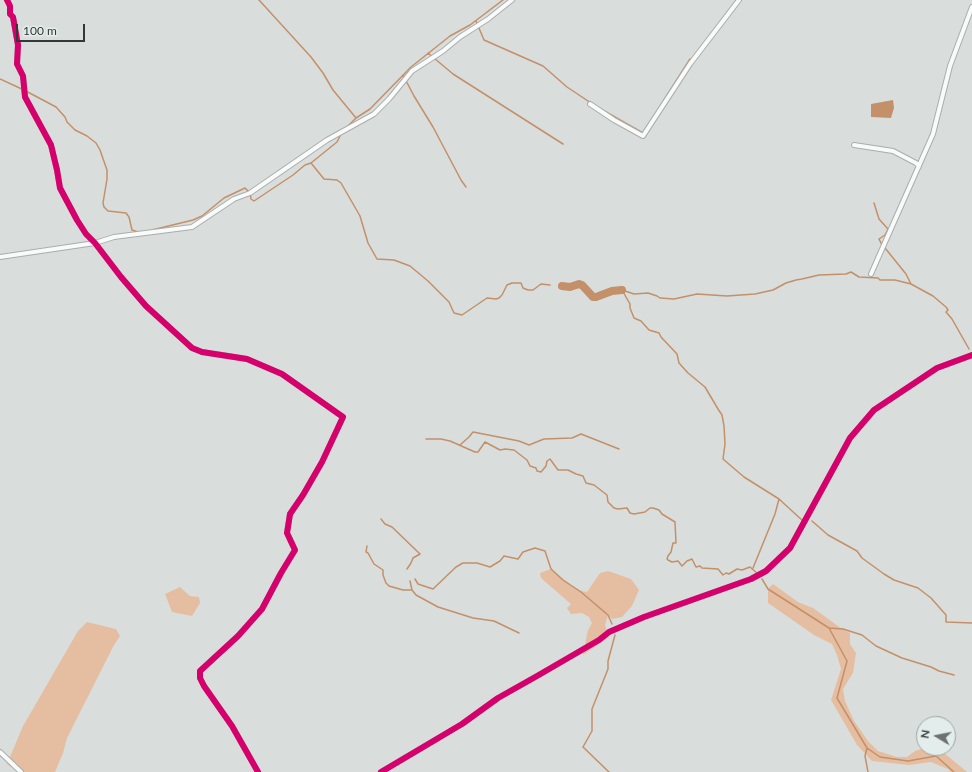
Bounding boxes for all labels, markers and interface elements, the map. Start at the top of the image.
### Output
scale bar [18,16,87,42]
text: 100 m [23,23,57,38]
north arrow [916,716,956,756]
text: N [918,729,932,739]

